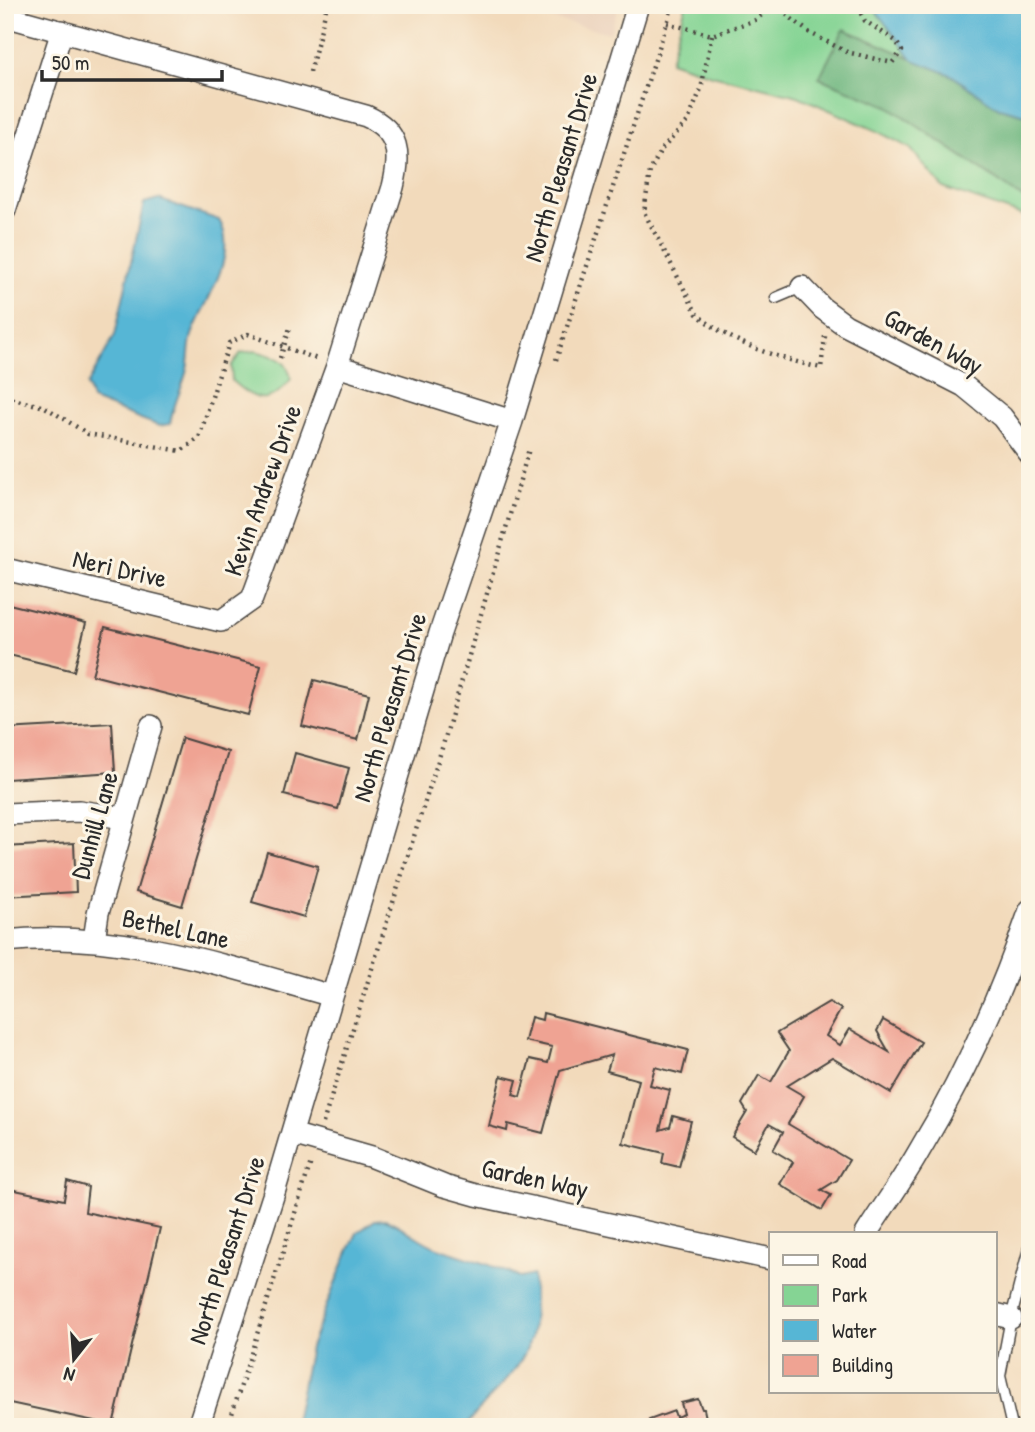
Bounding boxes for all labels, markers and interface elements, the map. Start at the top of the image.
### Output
scale bar [42,38,222,82]
text: 50 m [52,48,89,77]
street label: North Pleasant Drive [515,68,605,266]
street label: Garden Way [878,299,990,383]
street label: Kevin Andrew Drive [215,400,309,580]
street label: Neri Drive [70,540,170,596]
street label: North Pleasant Drive [344,608,434,806]
street label: Dunhill Lane [62,767,126,883]
street label: Bethel Lane [119,900,233,956]
street label: Garden Way [478,1150,592,1206]
street label: North Pleasant Drive [179,1151,273,1349]
legend [769,1232,996,1394]
text: Road [832,1246,866,1275]
text: Park [832,1280,867,1309]
text: Water [832,1316,877,1345]
north arrow [38,1324,108,1394]
text: Building [832,1350,893,1379]
text: N [60,1361,78,1389]

